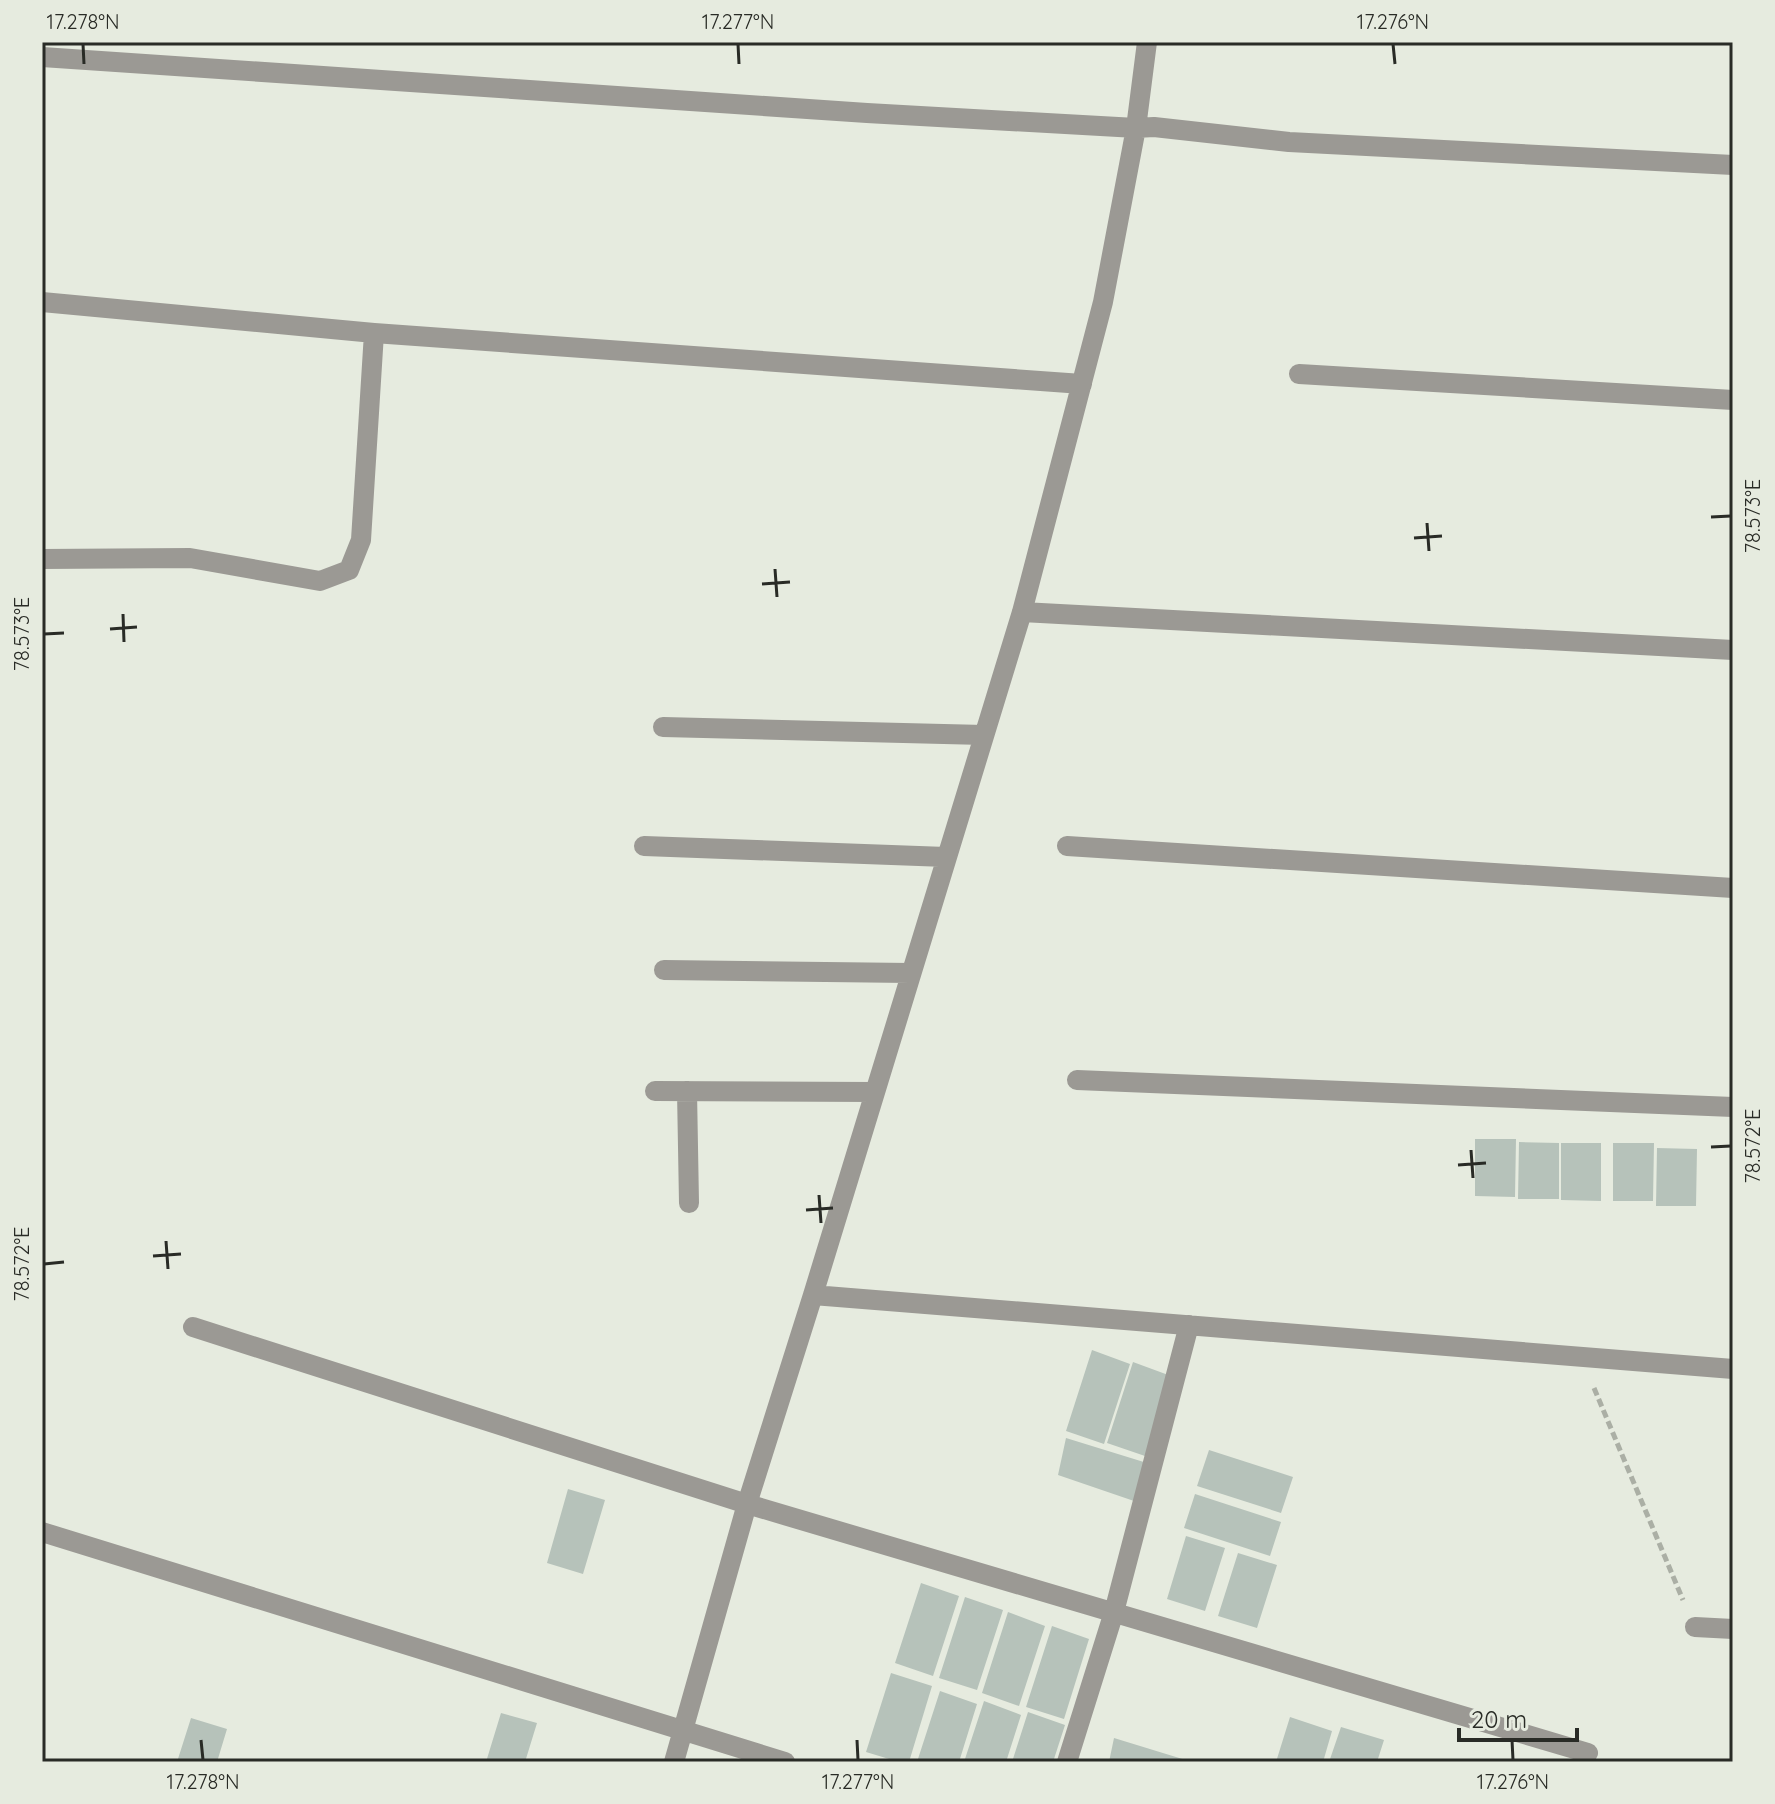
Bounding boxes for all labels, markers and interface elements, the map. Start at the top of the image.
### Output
text: 17.278°N [47,9,120,34]
text: 17.277°N [702,9,774,34]
text: 17.276°N [1357,9,1429,34]
text: 78.573°E [1740,479,1765,553]
text: 78.573°E [9,597,34,671]
text: 78.572°E [1740,1109,1765,1183]
text: 78.572°E [9,1227,34,1301]
scale bar [1459,1692,1577,1742]
text: 20 m [1471,1704,1527,1734]
text: 17.278°N [167,1769,240,1794]
text: 17.277°N [822,1769,894,1794]
text: 17.276°N [1477,1769,1549,1794]

